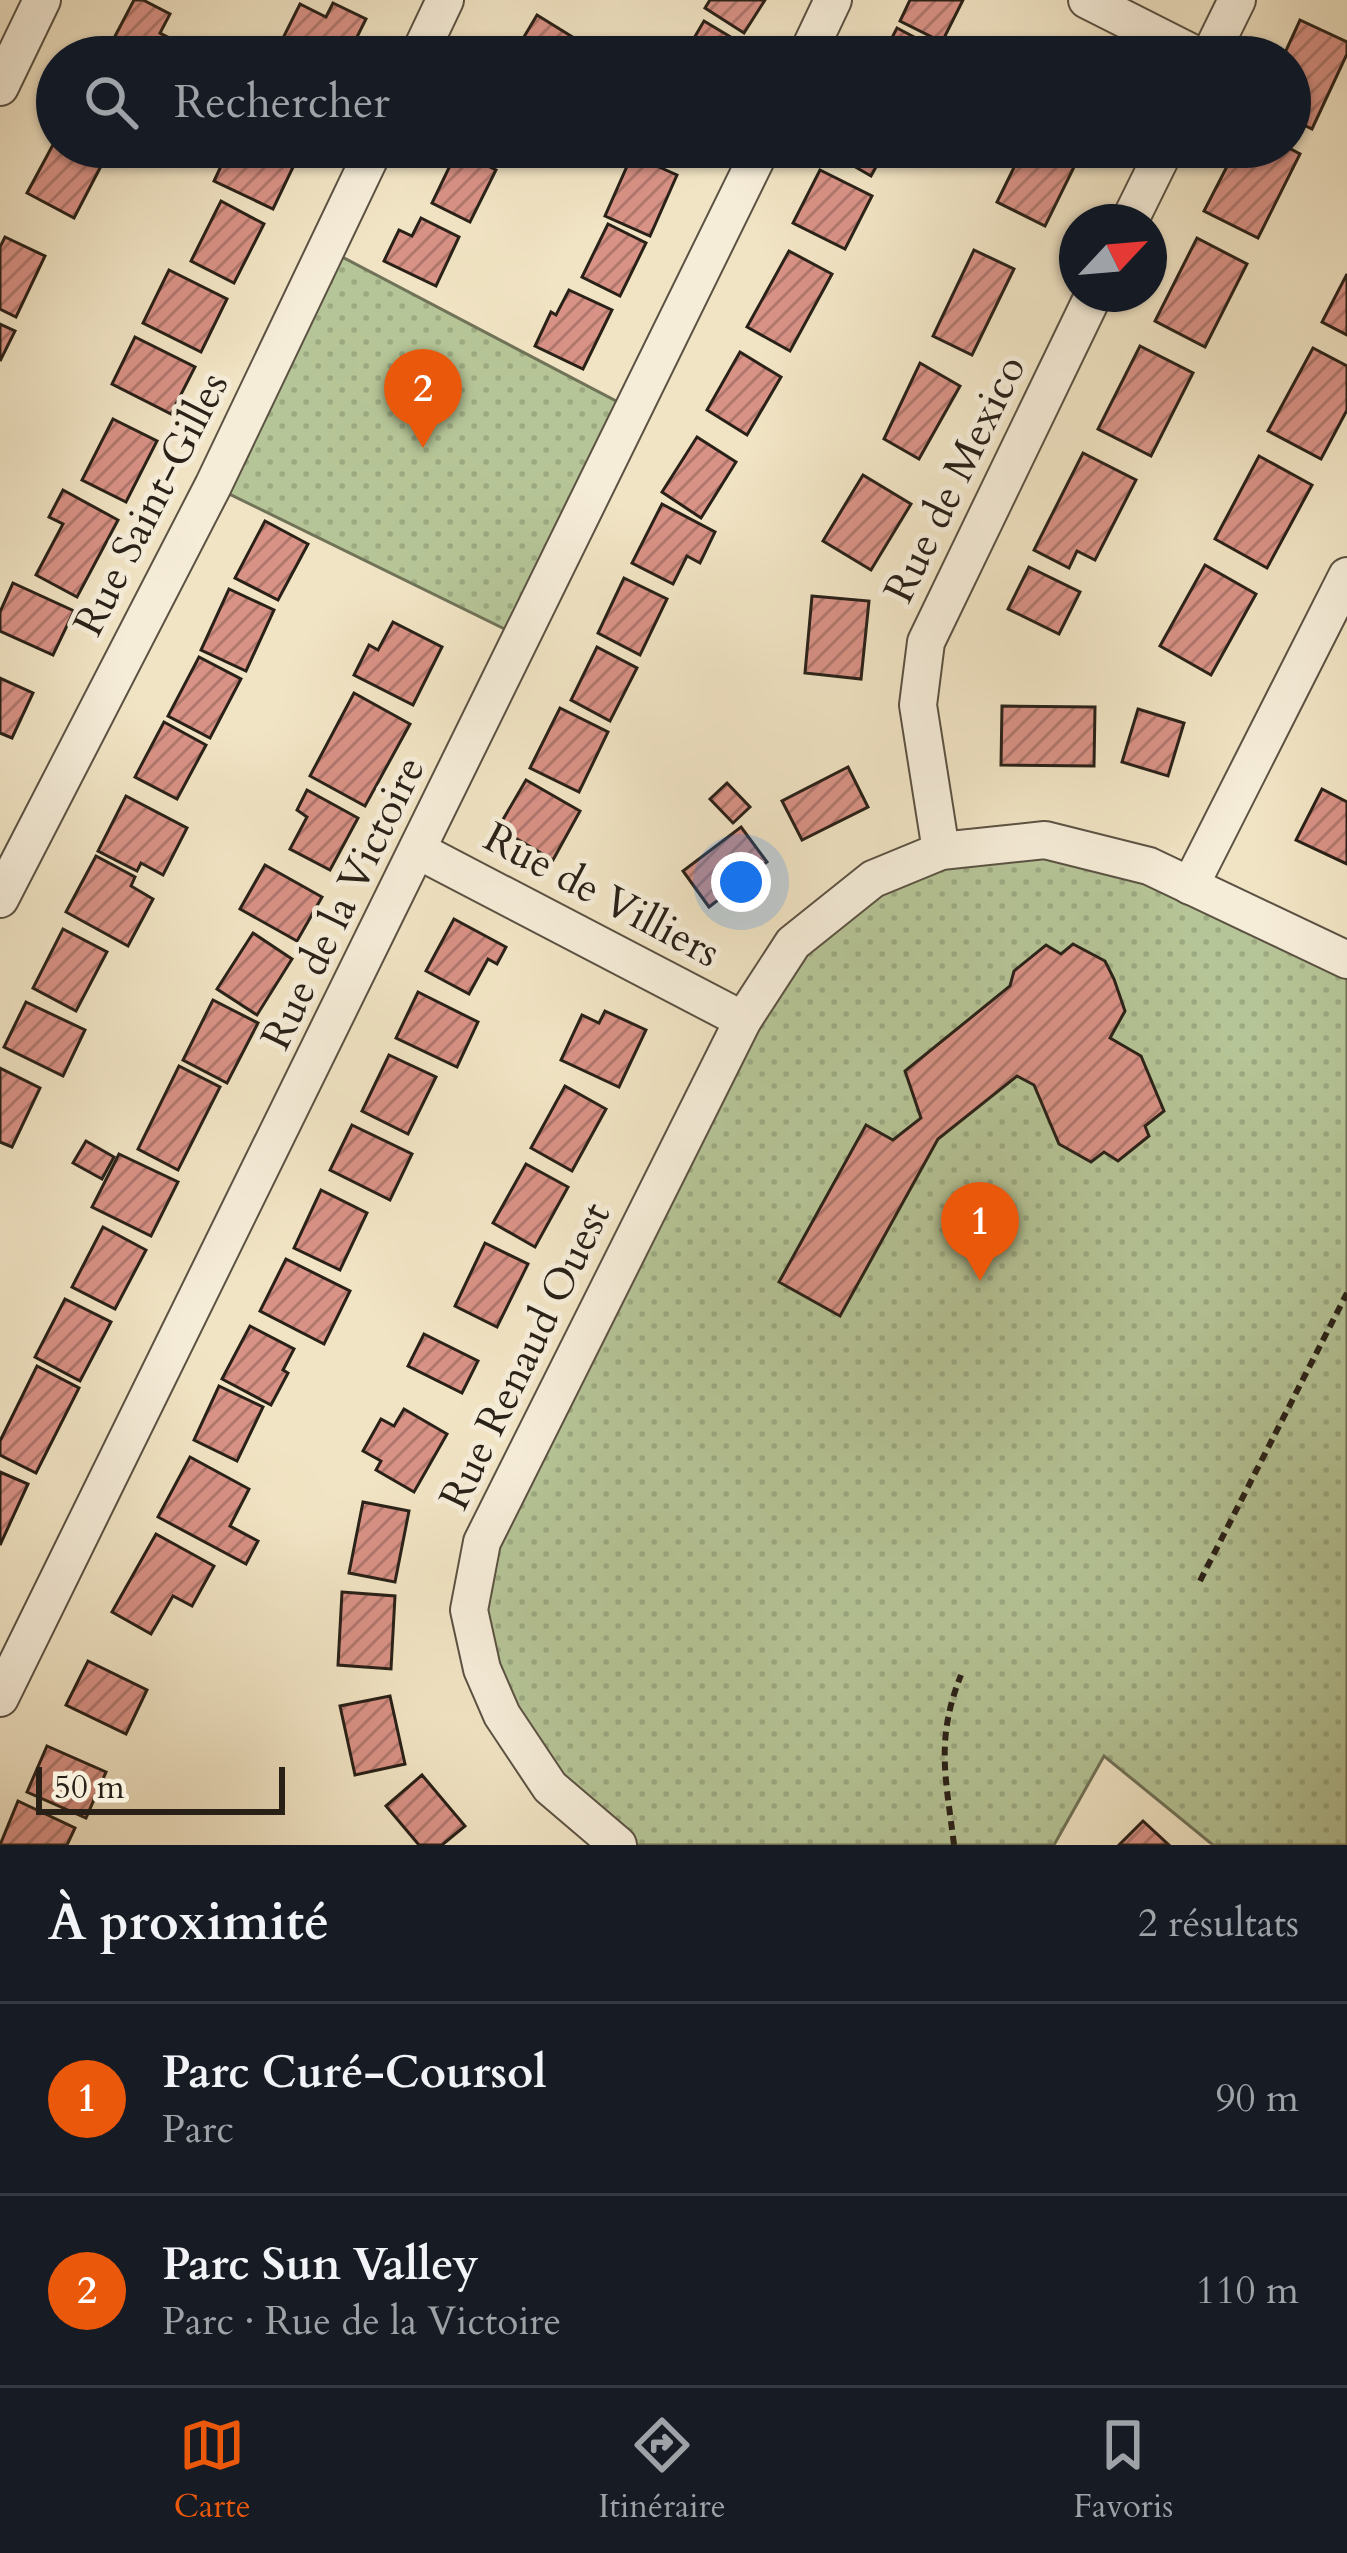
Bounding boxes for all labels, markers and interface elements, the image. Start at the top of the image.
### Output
search box [36,36,1311,168]
icon: search [78,69,144,135]
text: Rechercher [174,72,390,133]
north arrow [1059,204,1167,312]
street label: Rue de Mexico [871,346,1039,612]
pin: 2 [384,349,462,448]
street label: Rue Saint-Gilles [60,362,242,646]
street label: Rue de la Victoire [247,747,439,1059]
street label: Rue de Villiers [474,809,730,981]
your location [711,852,771,912]
pin: 1 [941,1182,1019,1281]
street label: Rue Renaud Ouest [426,1193,624,1519]
scale bar [36,1761,285,1814]
text: 50 m [54,1765,125,1810]
text: À proximité [48,1888,329,1958]
text: 2 résultats [1138,1897,1299,1950]
text: Parc Curé-Coursol [162,2042,547,2103]
text: 1 [77,2072,97,2125]
text: 90 m [1216,2072,1299,2125]
text: Parc [162,2103,234,2156]
text: Parc Sun Valley [162,2234,479,2295]
text: 2 [77,2264,97,2317]
text: 110 m [1196,2264,1299,2317]
text: Parc · Rue de la Victoire [162,2295,561,2348]
tab: Carte [174,2412,251,2529]
tab: Itinéraire [598,2412,726,2529]
tab: Favoris [1073,2412,1173,2529]

